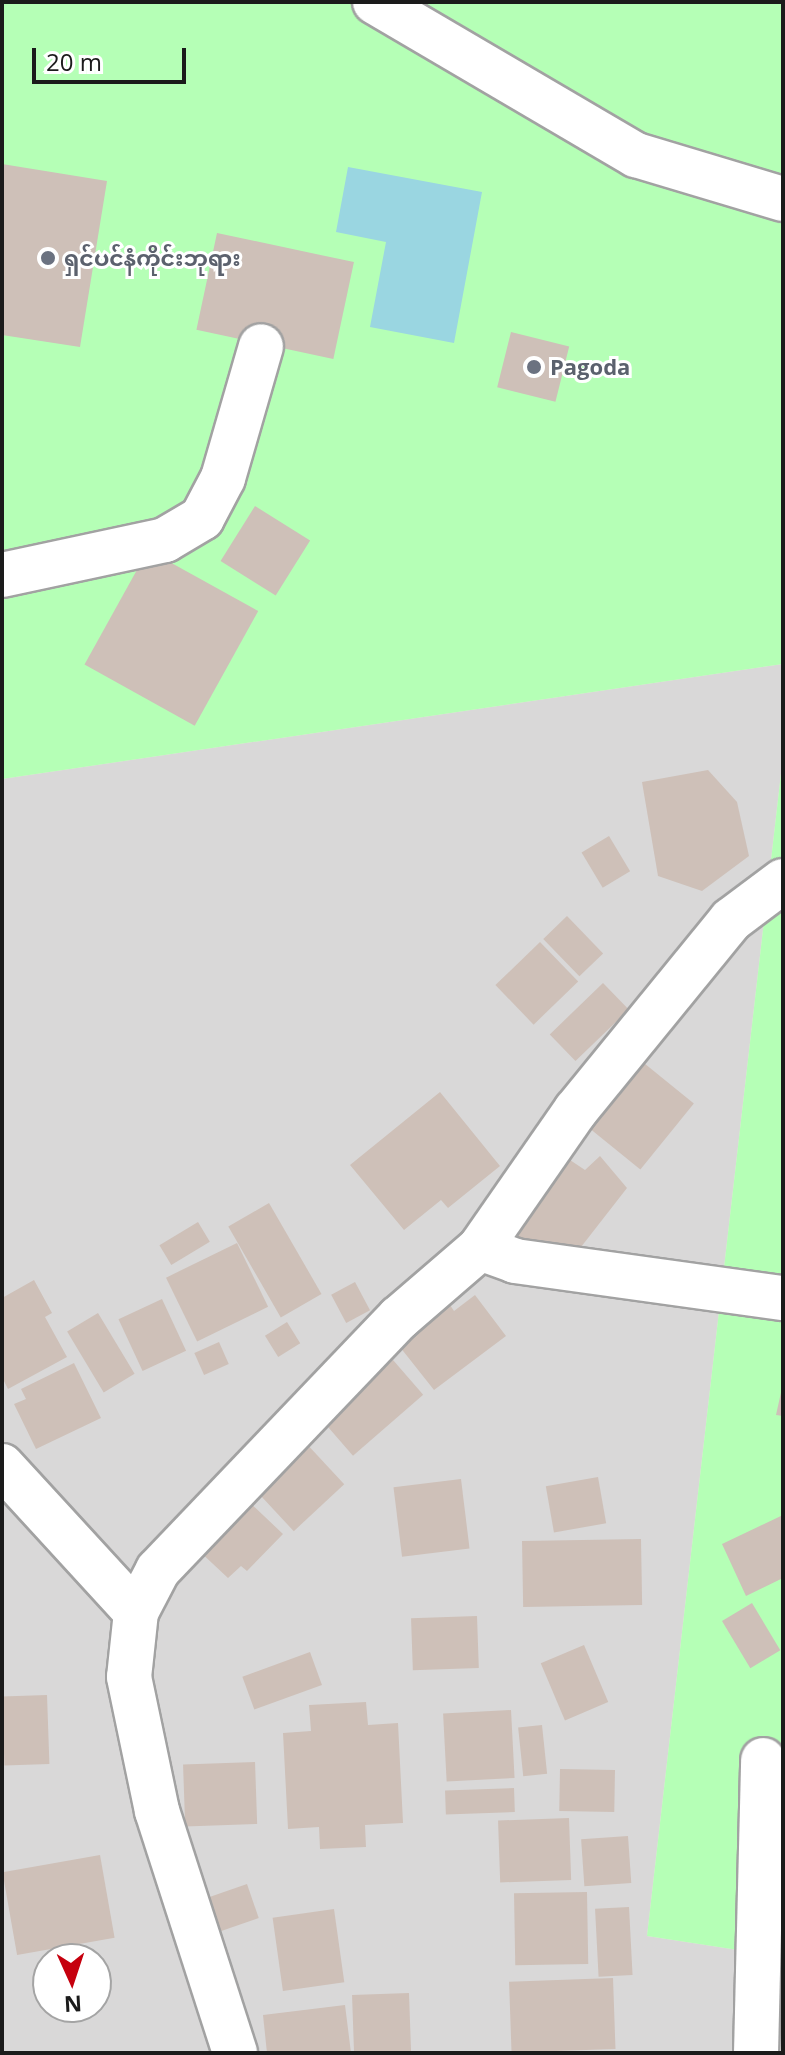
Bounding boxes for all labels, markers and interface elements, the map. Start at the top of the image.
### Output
scale bar [36,32,190,82]
text: 20 m [46,45,102,78]
place label: ရှင်ပင်နံကိုင်းဘုရား [64,245,241,271]
marker: ရှင်ပင်နံကိုင်းဘုရား [39,249,57,267]
place label: Pagoda [550,354,630,380]
marker: Pagoda [525,358,543,376]
north arrow [32,1943,112,2023]
text: N [63,1990,83,2020]

